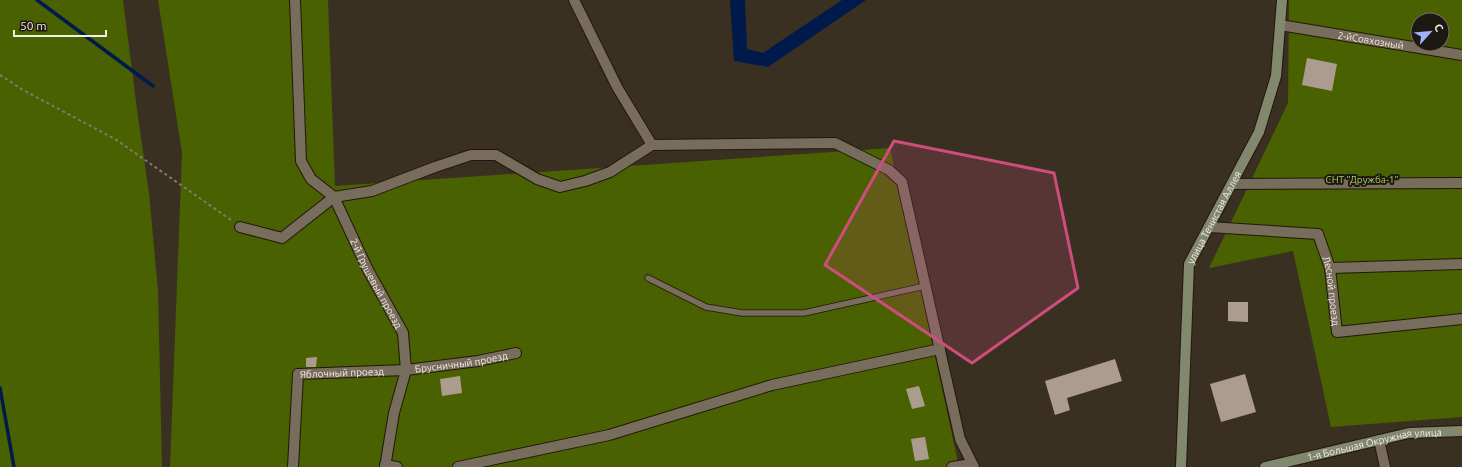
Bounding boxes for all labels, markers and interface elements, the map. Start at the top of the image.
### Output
scale bar [14,12,106,38]
north arrow [1410,12,1450,52]
text: 50 m [20,19,47,32]
text: С [1432,22,1446,33]
street label: 2-йСовхозный [1337,30,1405,51]
street label: улица Тенистая Аллея [1185,169,1243,266]
park label: СНТ "Дружба-1" [1326,174,1398,185]
street label: 2-й Грушевый проезд [348,237,404,330]
street label: Лесной проезд [1320,254,1341,327]
street label: Брусничный проезд [414,350,509,375]
street label: Яблочный проезд [300,366,384,380]
street label: 1-я Большая Окружная улица [1306,427,1442,463]

